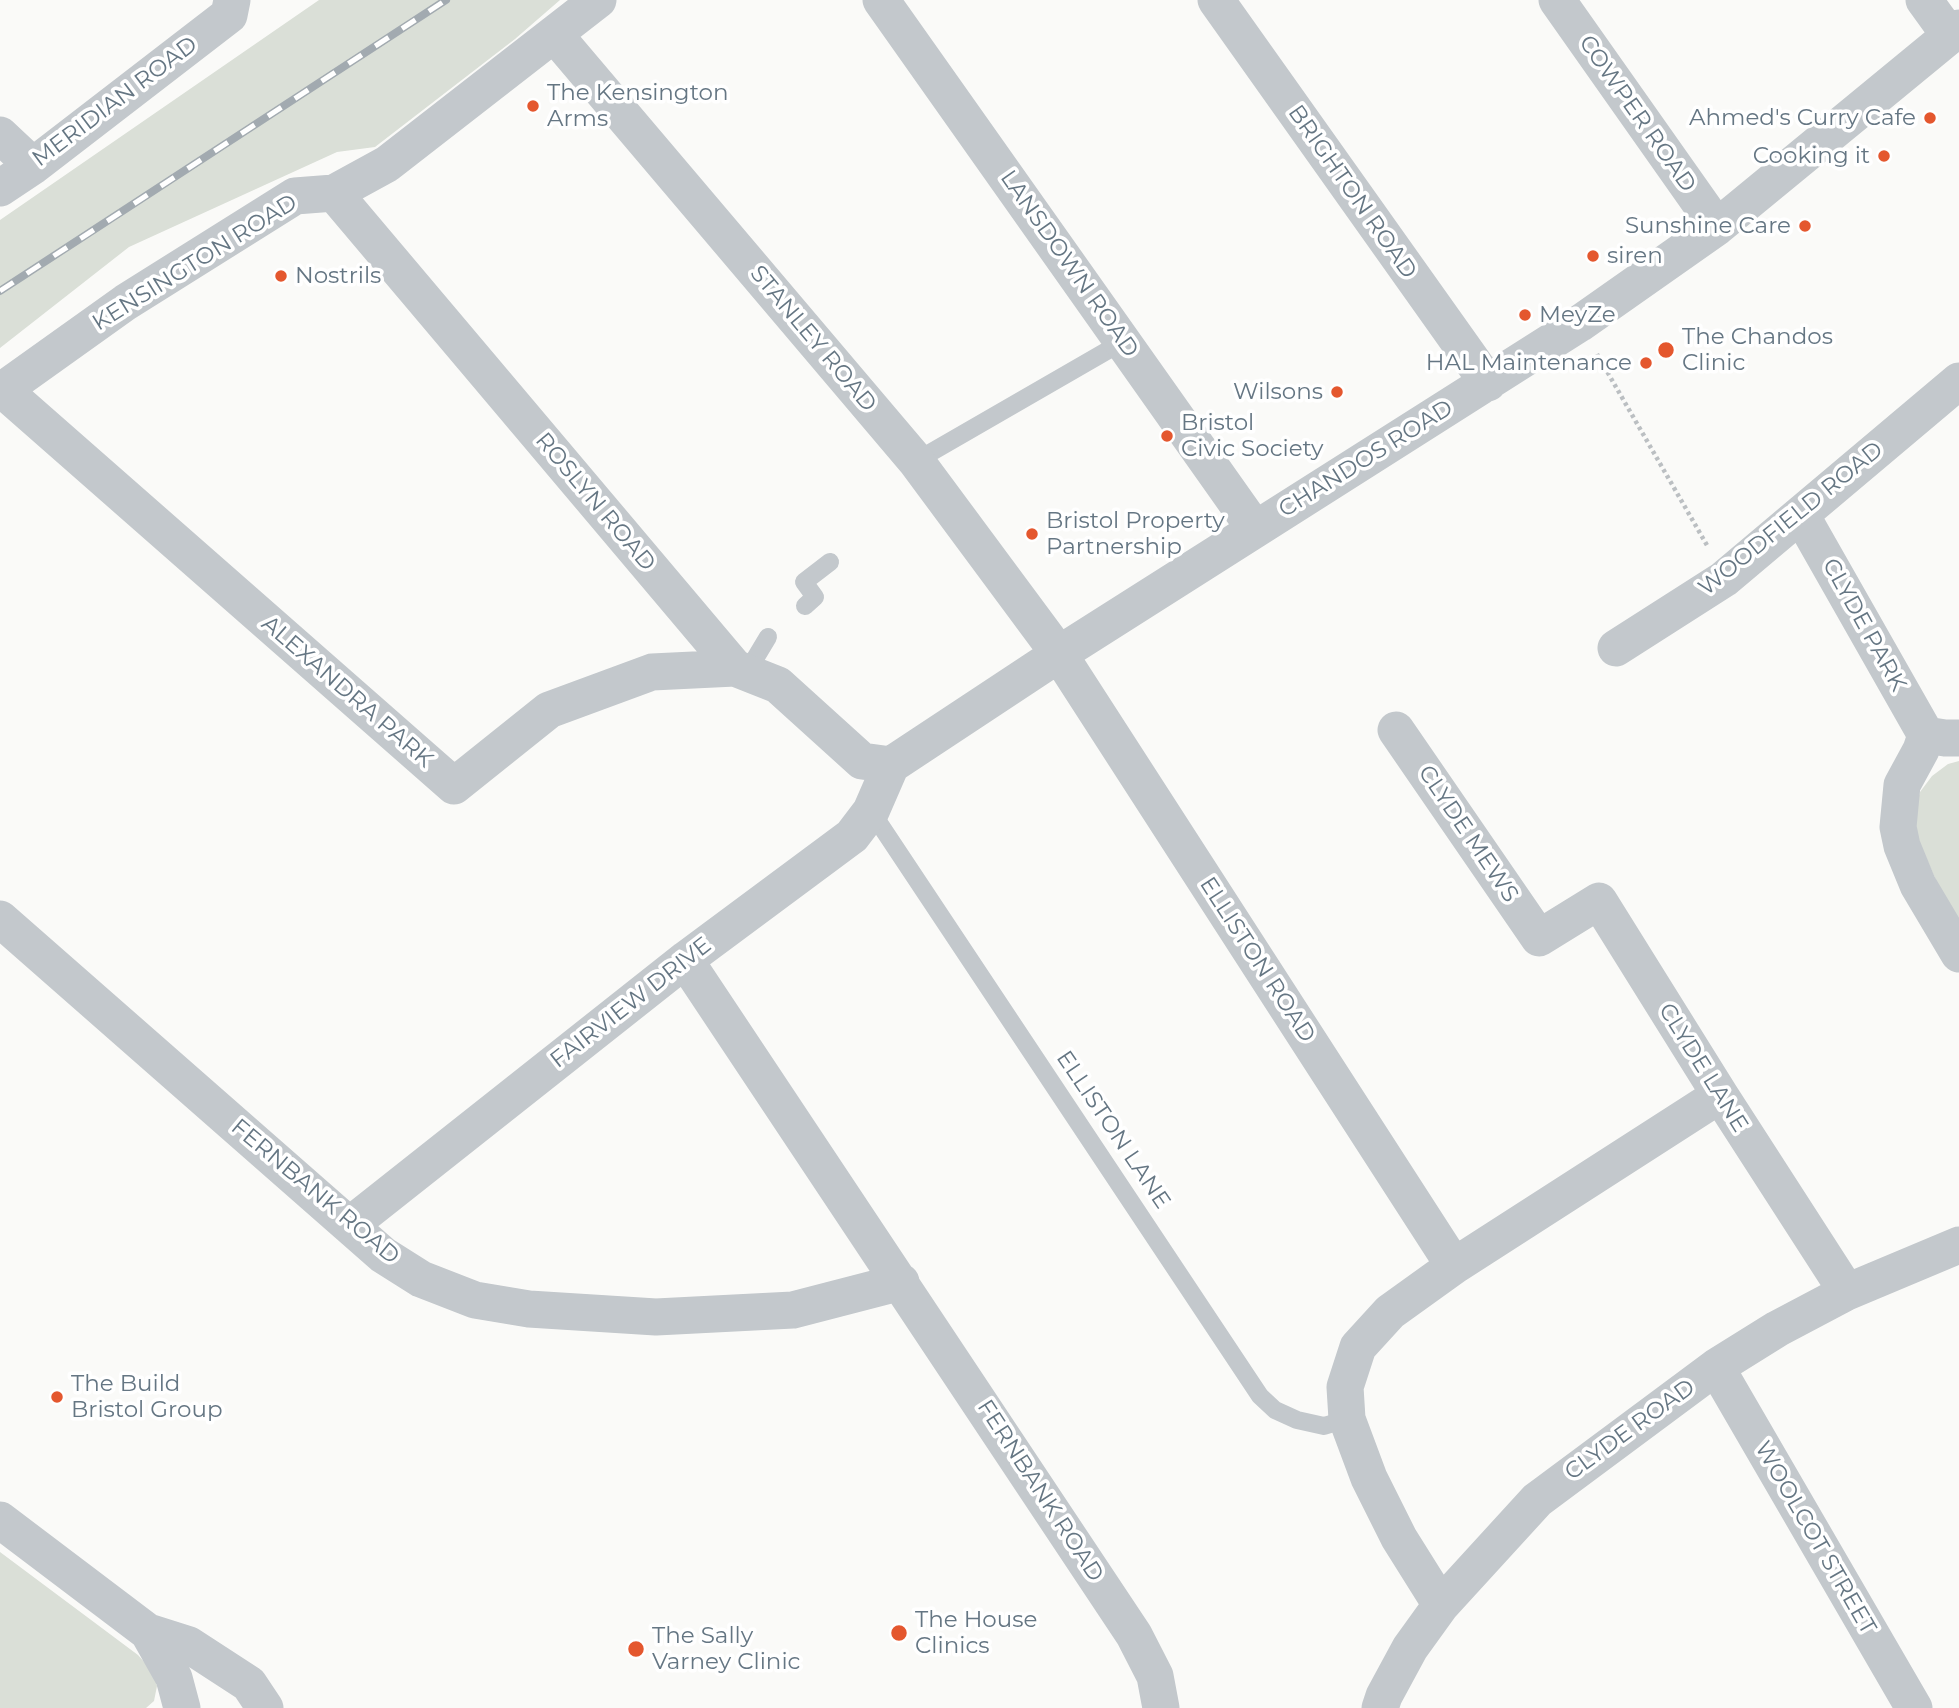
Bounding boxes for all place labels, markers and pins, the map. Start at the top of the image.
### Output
place label: The Kensington Arms [547,79,728,133]
marker: The Kensington Arms [525,98,541,114]
place label: Ahmed's Curry Cafe [1689,104,1916,132]
marker: Ahmed's Curry Cafe [1922,110,1938,126]
place label: Cooking it [1753,142,1870,170]
marker: Cooking it [1876,148,1892,164]
place label: Sunshine Care [1625,212,1791,240]
marker: Sunshine Care [1797,218,1813,234]
place label: siren [1607,242,1663,270]
marker: siren [1585,248,1601,264]
place label: Nostrils [295,262,381,290]
marker: Nostrils [273,268,289,284]
place label: MeyZe [1539,301,1616,329]
marker: MeyZe [1517,307,1533,323]
place label: The Chandos Clinic [1682,323,1833,377]
marker: The Chandos Clinic [1656,340,1676,360]
place label: HAL Maintenance [1426,349,1632,377]
marker: HAL Maintenance [1638,355,1654,371]
place label: Wilsons [1233,378,1323,406]
marker: Wilsons [1329,384,1345,400]
place label: Bristol Civic Society [1181,409,1324,463]
marker: Bristol Civic Society [1159,428,1175,444]
place label: Bristol Property Partnership [1046,507,1225,561]
marker: Bristol Property Partnership [1024,526,1040,542]
place label: The Build Bristol Group [71,1370,223,1424]
marker: The Build Bristol Group [49,1389,65,1405]
place label: The House Clinics [915,1606,1037,1660]
place label: The Sally Varney Clinic [652,1622,801,1676]
marker: The House Clinics [889,1623,909,1643]
marker: The Sally Varney Clinic [626,1639,646,1659]

